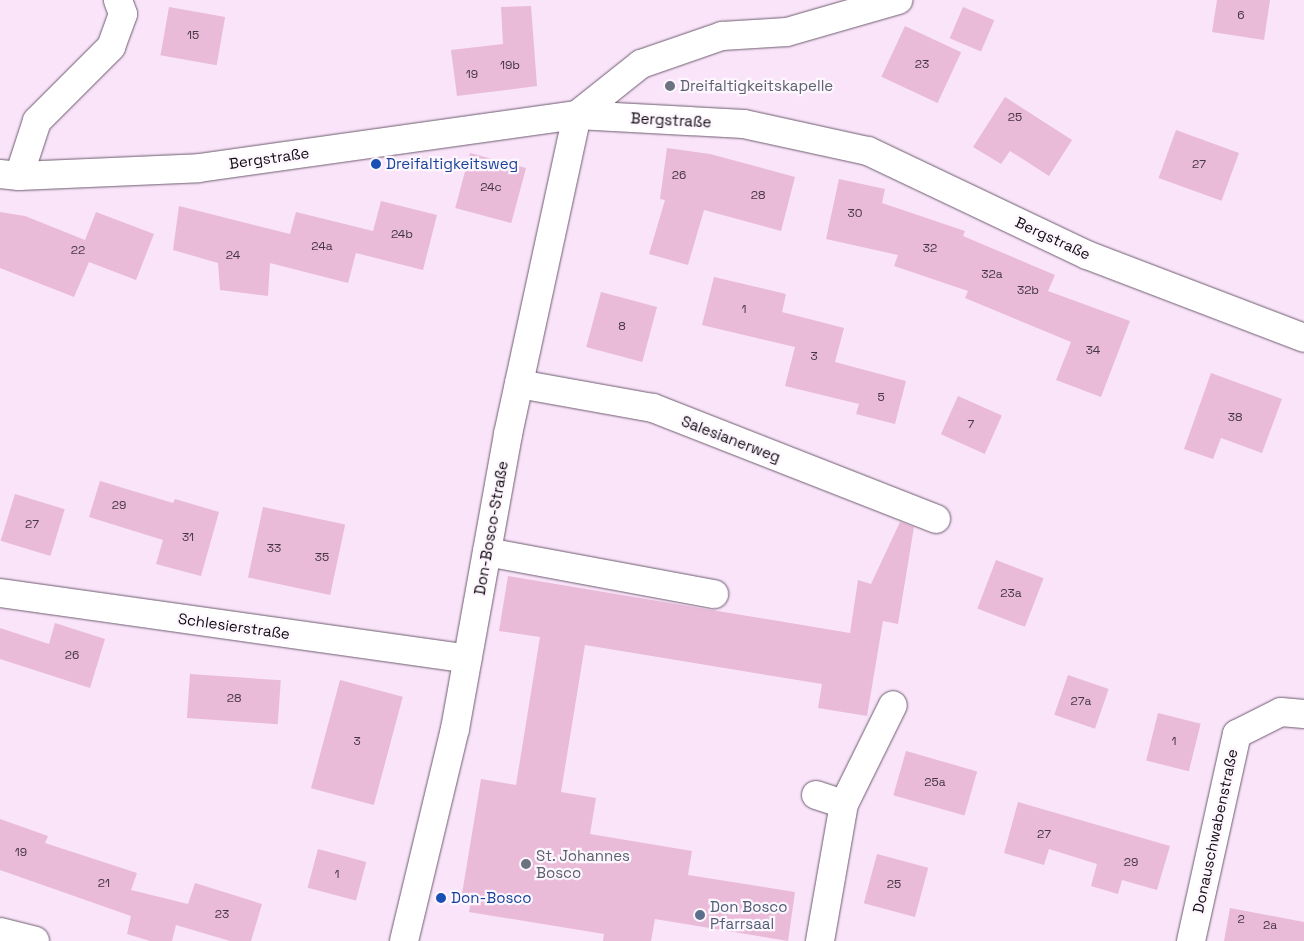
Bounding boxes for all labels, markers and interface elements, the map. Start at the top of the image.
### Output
house number: 6 [1237,9,1245,23]
house number: 15 [187,29,199,43]
house number: 23 [915,58,929,72]
house number: 19b [500,59,520,73]
house number: 19 [466,68,478,82]
place label: Dreifaltigkeitskapelle [680,77,833,95]
marker: Dreifaltigkeitskapelle [664,80,676,92]
street label: Bergstraße [630,109,712,131]
house number: 25 [1008,111,1022,125]
street label: Bergstraße [228,143,310,173]
place label: Dreifaltigkeitsweg [386,155,518,173]
marker: Dreifaltigkeitsweg [370,158,382,170]
house number: 27 [1192,158,1206,172]
house number: 26 [672,169,686,183]
house number: 24c [480,181,502,195]
house number: 28 [751,189,765,203]
house number: 30 [848,207,862,221]
street label: Bergstraße [1013,213,1093,263]
house number: 24b [391,228,413,242]
house number: 24a [311,240,333,254]
house number: 32 [923,242,937,256]
house number: 22 [71,244,85,258]
house number: 24 [226,249,240,263]
house number: 32a [981,268,1003,282]
house number: 32b [1017,284,1039,298]
house number: 1 [741,303,747,317]
house number: 8 [618,320,626,334]
house number: 34 [1086,344,1100,358]
house number: 3 [810,350,818,364]
house number: 5 [877,391,885,405]
house number: 38 [1228,411,1242,425]
street label: Salesianerweg [679,412,783,466]
house number: 7 [968,418,974,432]
street label: Don-Bosco-Straße [470,460,512,596]
house number: 29 [112,499,126,513]
house number: 27 [25,518,39,532]
house number: 31 [182,531,194,545]
house number: 33 [267,542,281,556]
house number: 35 [315,551,329,565]
house number: 23a [1000,587,1022,601]
street label: Schlesierstraße [177,609,291,643]
house number: 26 [65,649,79,663]
house number: 28 [227,692,241,706]
house number: 27a [1071,695,1091,709]
house number: 3 [353,735,361,749]
house number: 1 [1171,735,1177,749]
street label: Donauschwabenstraße [1189,747,1241,915]
house number: 25a [924,776,946,790]
house number: 27 [1037,828,1051,842]
house number: 19 [15,846,27,860]
place label: St. Johannes Bosco [536,846,631,881]
house number: 29 [1124,856,1138,870]
marker: St. Johannes Bosco [520,858,532,870]
house number: 1 [334,868,340,882]
house number: 21 [98,877,110,891]
house number: 25 [887,878,901,892]
place label: Don-Bosco [451,889,532,907]
marker: Don-Bosco [435,892,447,904]
place label: Don Bosco Pfarrsaal [710,897,788,932]
house number: 23 [215,908,229,922]
marker: Don Bosco Pfarrsaal [694,909,706,921]
house number: 2 [1237,913,1245,927]
house number: 2a [1263,919,1277,933]

